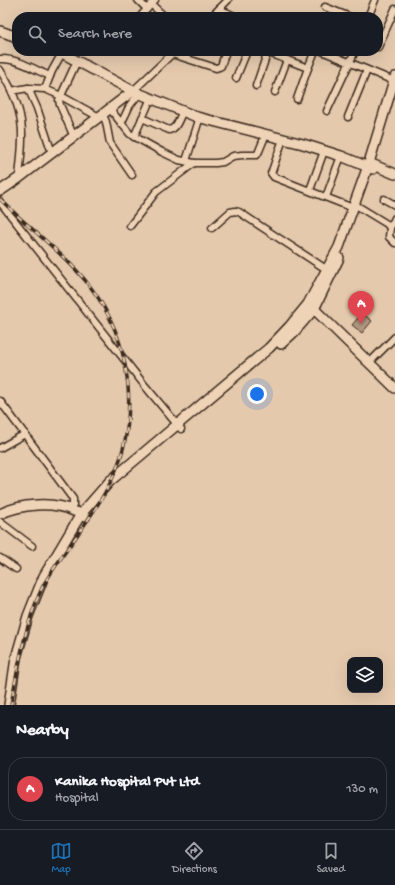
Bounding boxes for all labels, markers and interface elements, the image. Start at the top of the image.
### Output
search box [12,12,383,56]
icon: search [26,23,48,45]
text: Search here [58,25,132,43]
pin: A [348,291,374,324]
your location [247,384,267,404]
map controls [347,657,383,693]
button: layers [347,657,383,693]
text: Nearby [16,721,69,741]
text: Kanika Hospital Pvt Ltd [55,773,199,791]
text: A [26,782,34,797]
text: 130 m [346,782,378,797]
text: Hospital [55,791,99,806]
tab: Map [50,840,72,876]
tab: Directions [172,840,217,876]
tab: Saved [317,840,345,876]

